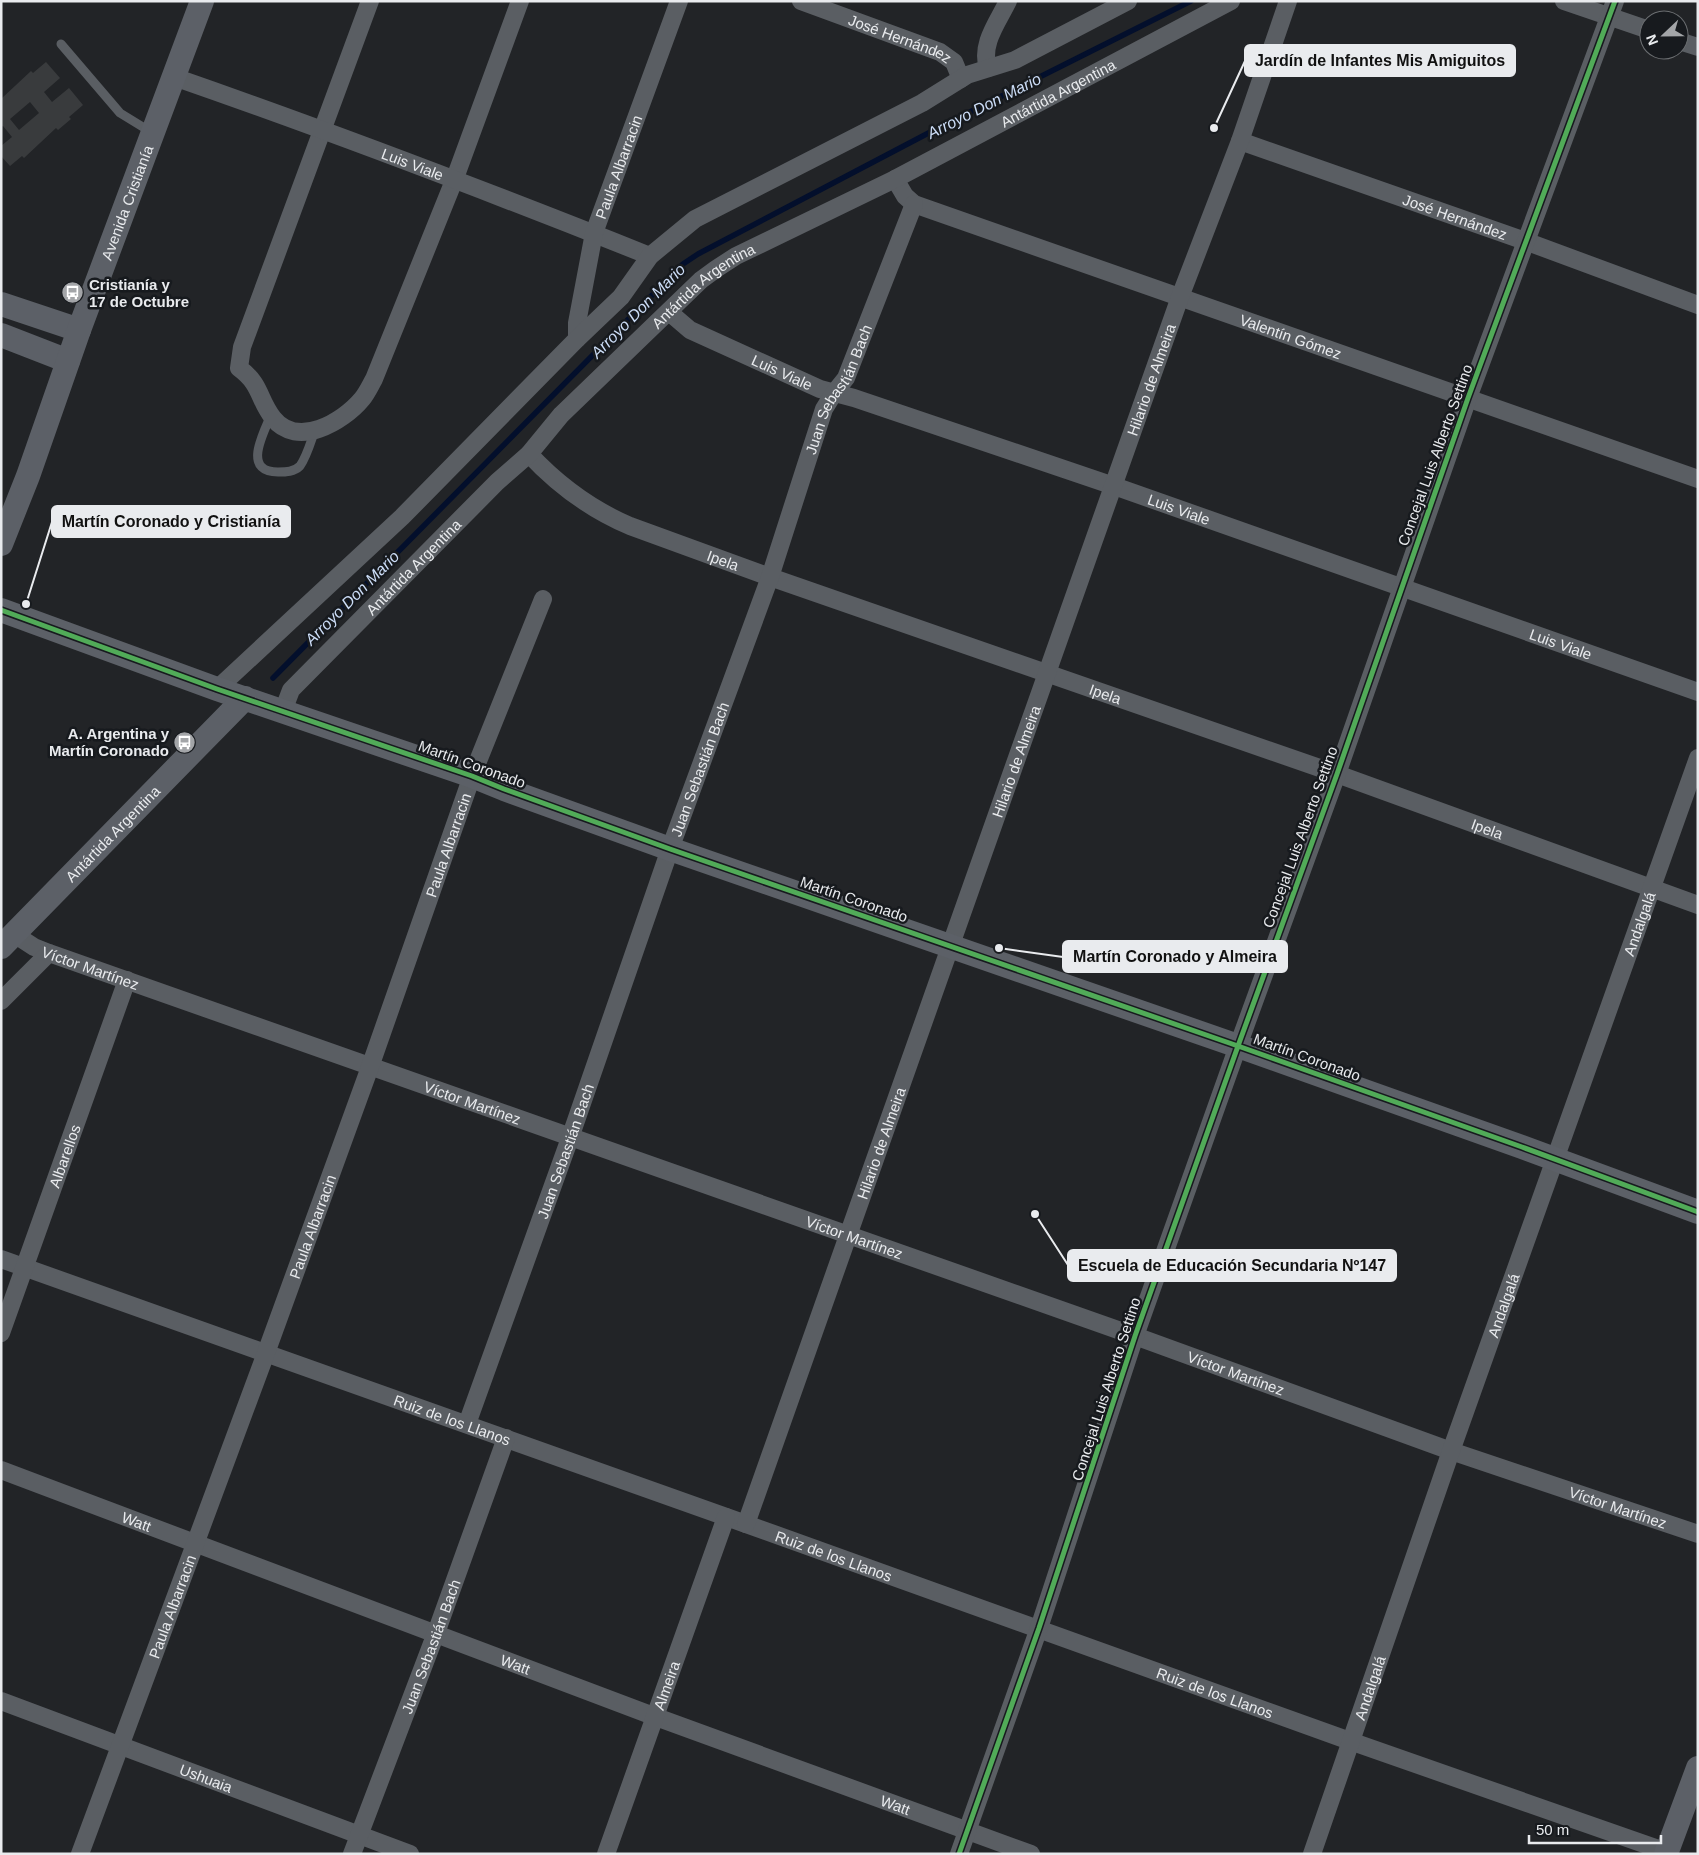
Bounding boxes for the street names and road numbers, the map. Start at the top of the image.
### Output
street label: José Hernández [846,11,955,66]
street label: Antártida Argentina [997,55,1119,130]
street label: Paula Albarracin [591,113,645,221]
street label: Avenida Cristianía [97,142,156,262]
street label: Luis Viale [379,144,446,183]
street label: José Hernández [1401,190,1510,243]
street label: Antártida Argentina [648,239,758,332]
street label: Valentín Gómez [1238,310,1344,362]
street label: Hilario de Almeira [1123,321,1179,438]
street label: Juan Sebastián Bach [802,322,875,456]
street label: Luis Viale [749,351,815,393]
street label: Concejal Luis Alberto Settino [1394,362,1476,548]
street label: Luis Viale [1146,490,1212,528]
street label: Antártida Argentina [362,515,465,618]
street label: Ipela [705,546,742,574]
street label: Luis Viale [1528,625,1594,662]
street label: Ipela [1087,680,1124,707]
street label: Juan Sebastián Bach [667,700,732,839]
street label: Hilario de Almeira [988,702,1044,820]
street label: Martín Coronado [416,737,528,791]
street label: Concejal Luis Alberto Settino [1259,744,1341,930]
street label: Antártida Argentina [62,781,163,885]
street label: Paula Albarracin [422,791,474,899]
street label: Ipela [1469,815,1506,842]
street label: Martín Coronado [798,873,910,925]
street label: Andalgalá [1620,889,1658,958]
street label: Víctor Martínez [39,943,141,993]
street label: Martín Coronado [1251,1030,1363,1084]
street label: Víctor Martínez [422,1077,523,1127]
street label: Juan Sebastián Bach [533,1081,597,1221]
street label: Hilario de Almeira [853,1084,909,1201]
street label: Albarellos [45,1122,83,1190]
street label: Paula Albarracin [285,1172,339,1281]
street label: Víctor Martínez [804,1212,905,1262]
street label: Andalgalá [1484,1270,1522,1340]
street label: Concejal Luis Alberto Settino [1068,1295,1144,1483]
street label: Víctor Martínez [1185,1347,1287,1398]
street label: Ruiz de los Llanos [392,1391,513,1448]
street label: Víctor Martínez [1567,1483,1669,1531]
street label: Watt [120,1508,155,1535]
street label: Ruiz de los Llanos [773,1527,894,1584]
street label: Paula Albarracin [145,1552,199,1661]
street label: Juan Sebastián Bach [398,1577,463,1716]
street label: Watt [498,1651,534,1678]
street label: Andalgalá [1350,1653,1389,1722]
street label: Almeira [650,1658,683,1712]
street label: Ruiz de los Llanos [1154,1664,1276,1721]
street label: Ushuaia [177,1760,235,1796]
street label: Watt [878,1791,913,1818]

